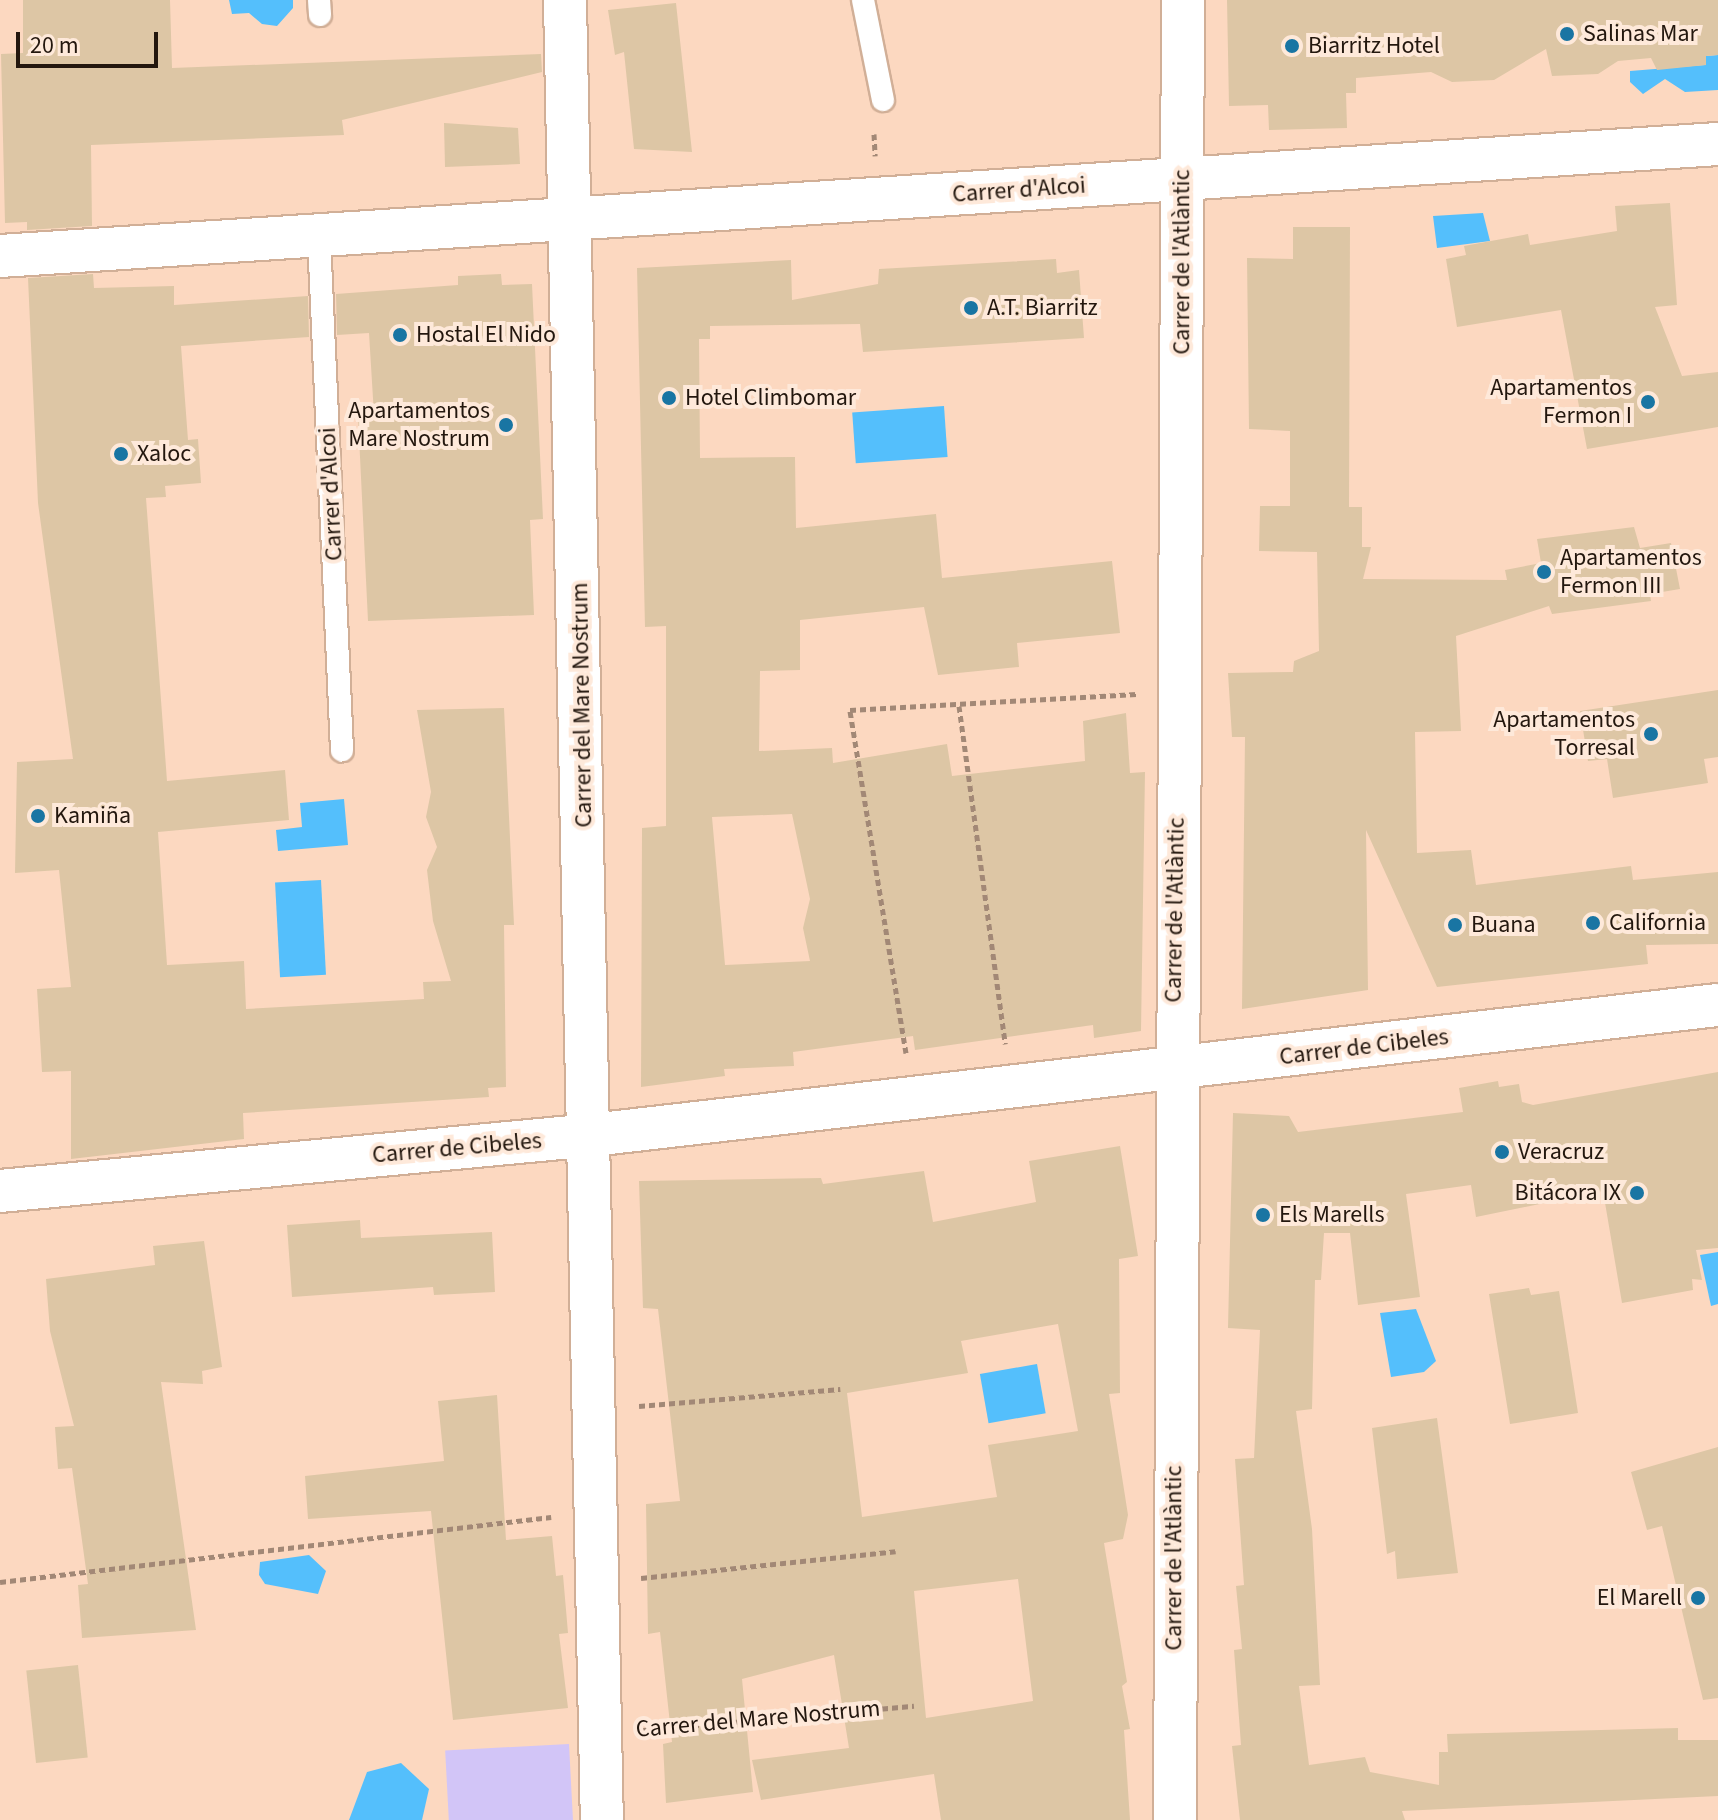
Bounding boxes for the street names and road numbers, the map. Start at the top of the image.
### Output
street label: Carrer de l'Atlàntic [1168,169,1196,355]
street label: Carrer d'Alcoi [951,171,1087,209]
street label: Carrer d'Alcoi [313,426,349,562]
street label: Carrer del Mare Nostrum [565,582,599,828]
street label: Carrer de l'Atlàntic [1159,817,1191,1003]
street label: Carrer de Cibeles [1278,1022,1450,1072]
street label: Carrer de Cibeles [371,1126,543,1170]
street label: Carrer de l'Atlàntic [1160,1465,1188,1651]
street label: Carrer del Mare Nostrum [635,1694,881,1744]

